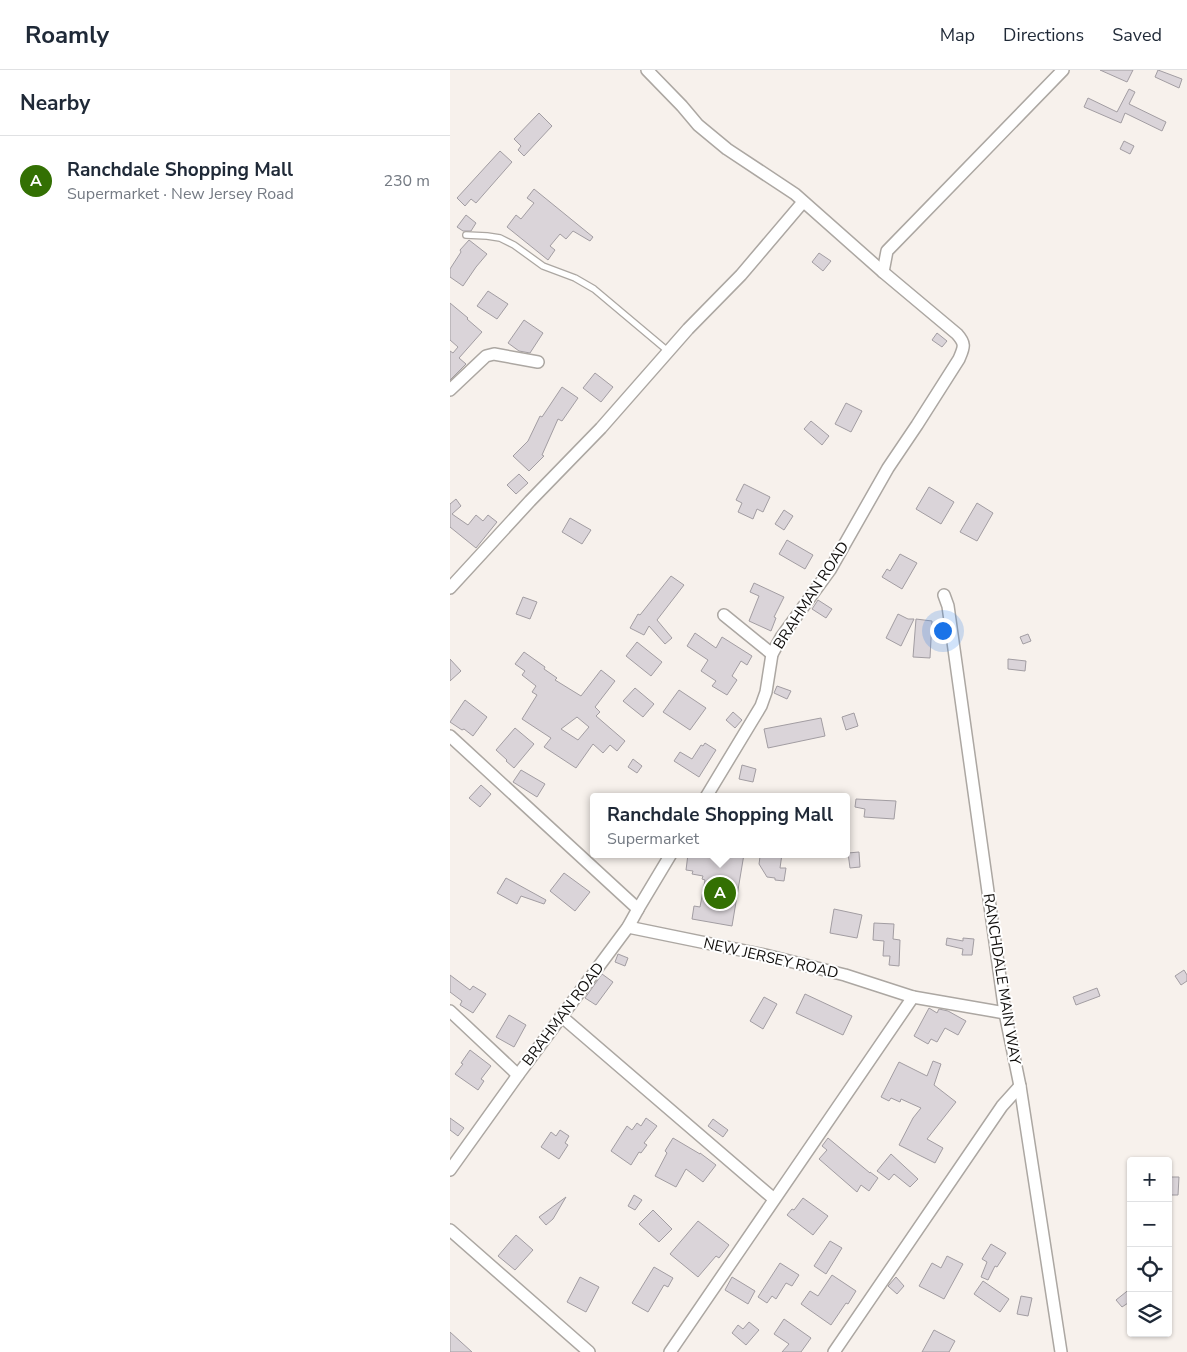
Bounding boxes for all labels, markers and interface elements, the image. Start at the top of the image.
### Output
text: Roamly [25,19,109,51]
text: Map [940,23,975,47]
text: Directions [1003,23,1084,47]
text: Saved [1112,23,1162,47]
text: Nearby [20,89,90,117]
text: Ranchdale Shopping Mall [67,157,293,183]
text: A [30,170,42,192]
text: 230 m [383,170,430,192]
text: Supermarket · New Jersey Road [67,183,294,205]
street label: BRAHMAN ROAD [769,537,853,653]
your location [930,618,956,644]
popup [590,793,850,858]
text: Ranchdale Shopping Mall [607,802,833,828]
text: Supermarket [607,828,699,850]
pin: A [704,874,736,912]
street label: RANCHDALE MAIN WAY [979,892,1026,1067]
street label: NEW JERSEY ROAD [702,933,840,983]
street label: BRAHMAN ROAD [518,958,608,1070]
map controls [1127,1157,1172,1337]
button: + [1127,1157,1172,1202]
button: − [1127,1202,1172,1247]
button: locate [1127,1247,1172,1292]
button: layers [1127,1292,1172,1337]

